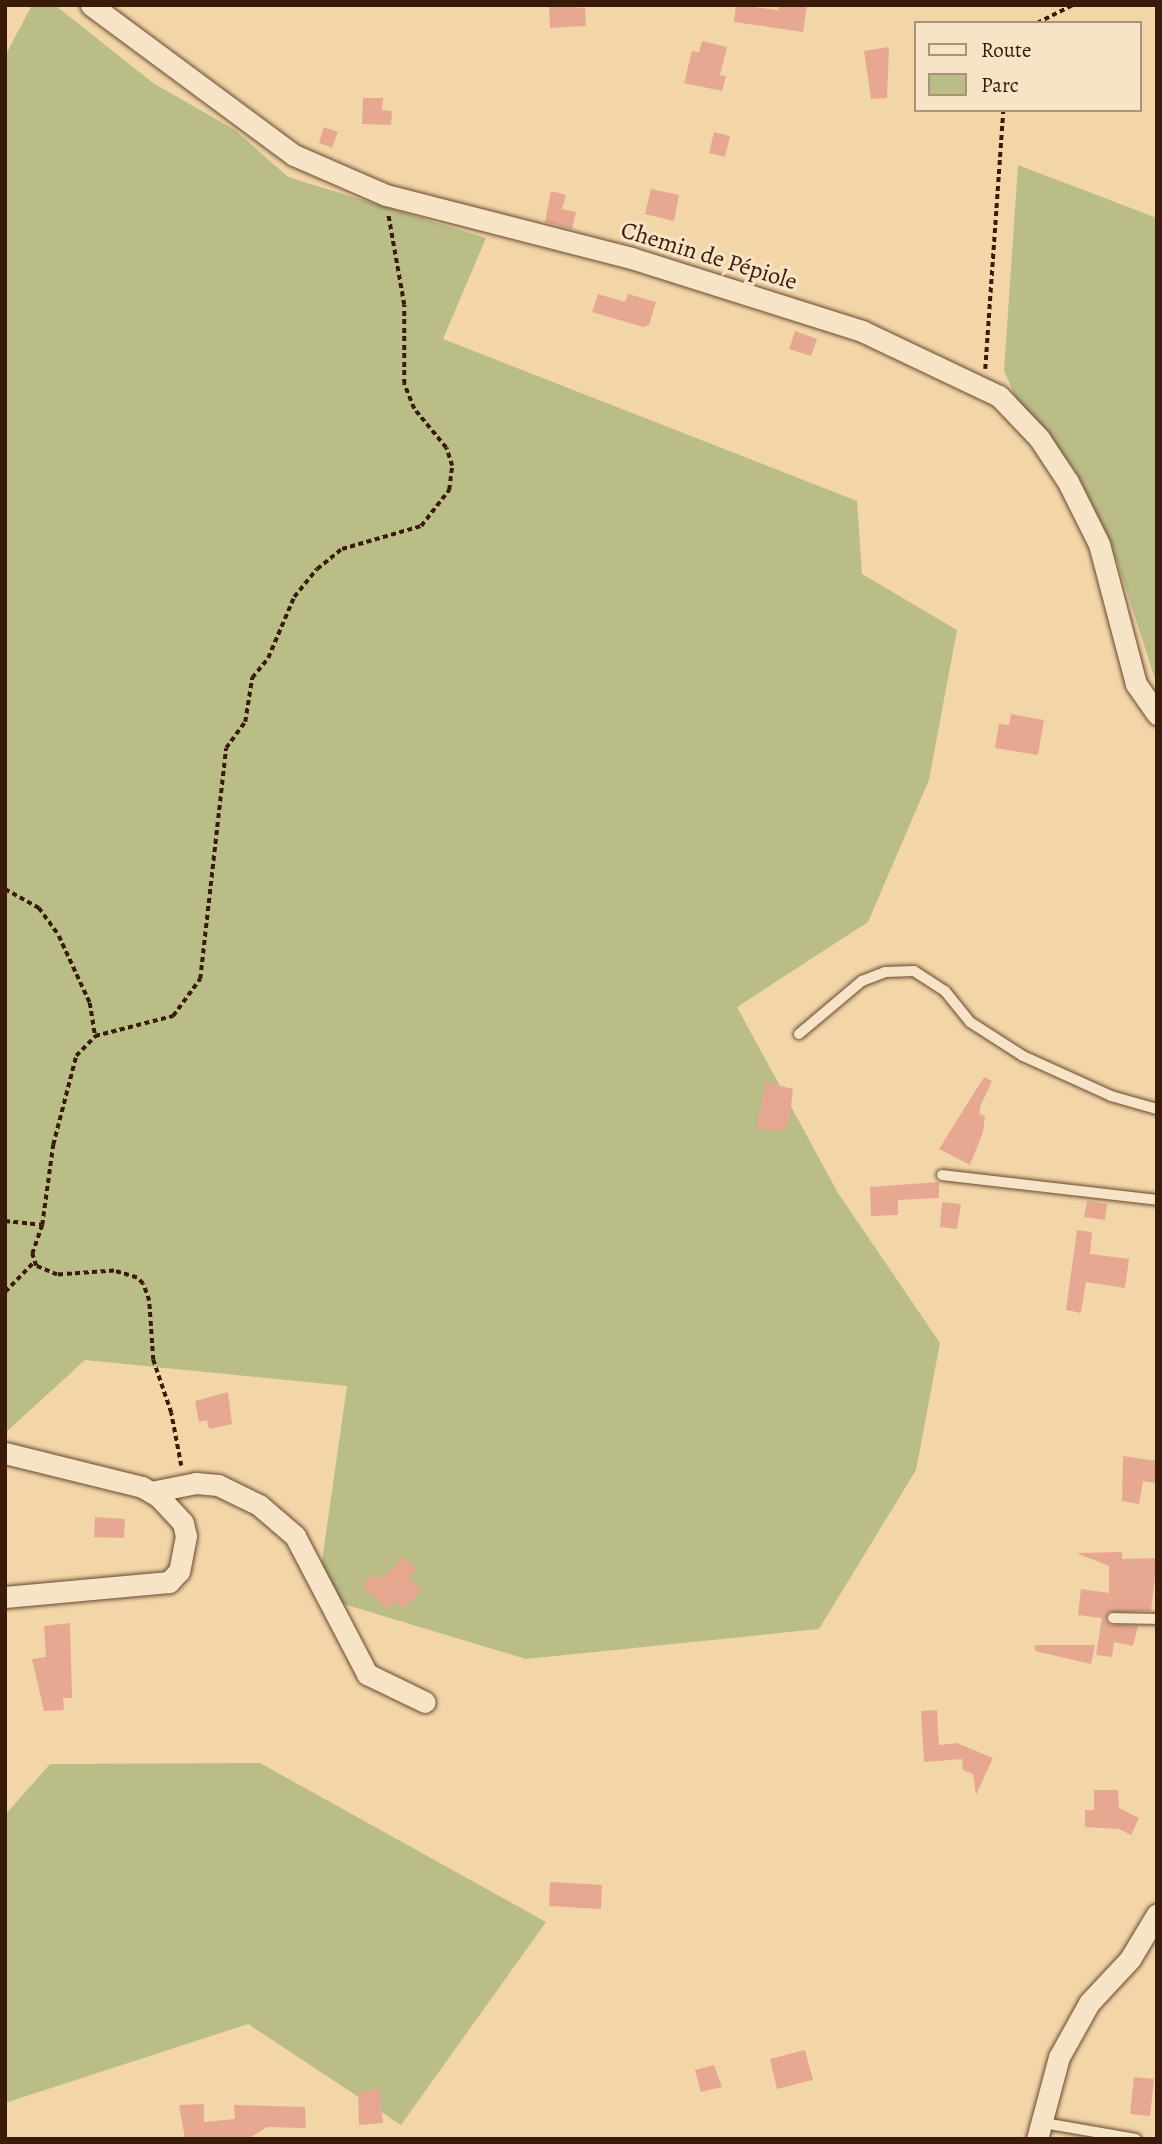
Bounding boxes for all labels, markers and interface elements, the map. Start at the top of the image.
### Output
legend [914,21,1141,112]
text: Route [981,36,1031,64]
text: Parc [981,71,1019,99]
street label: Chemin de Pépiole [618,216,800,296]

